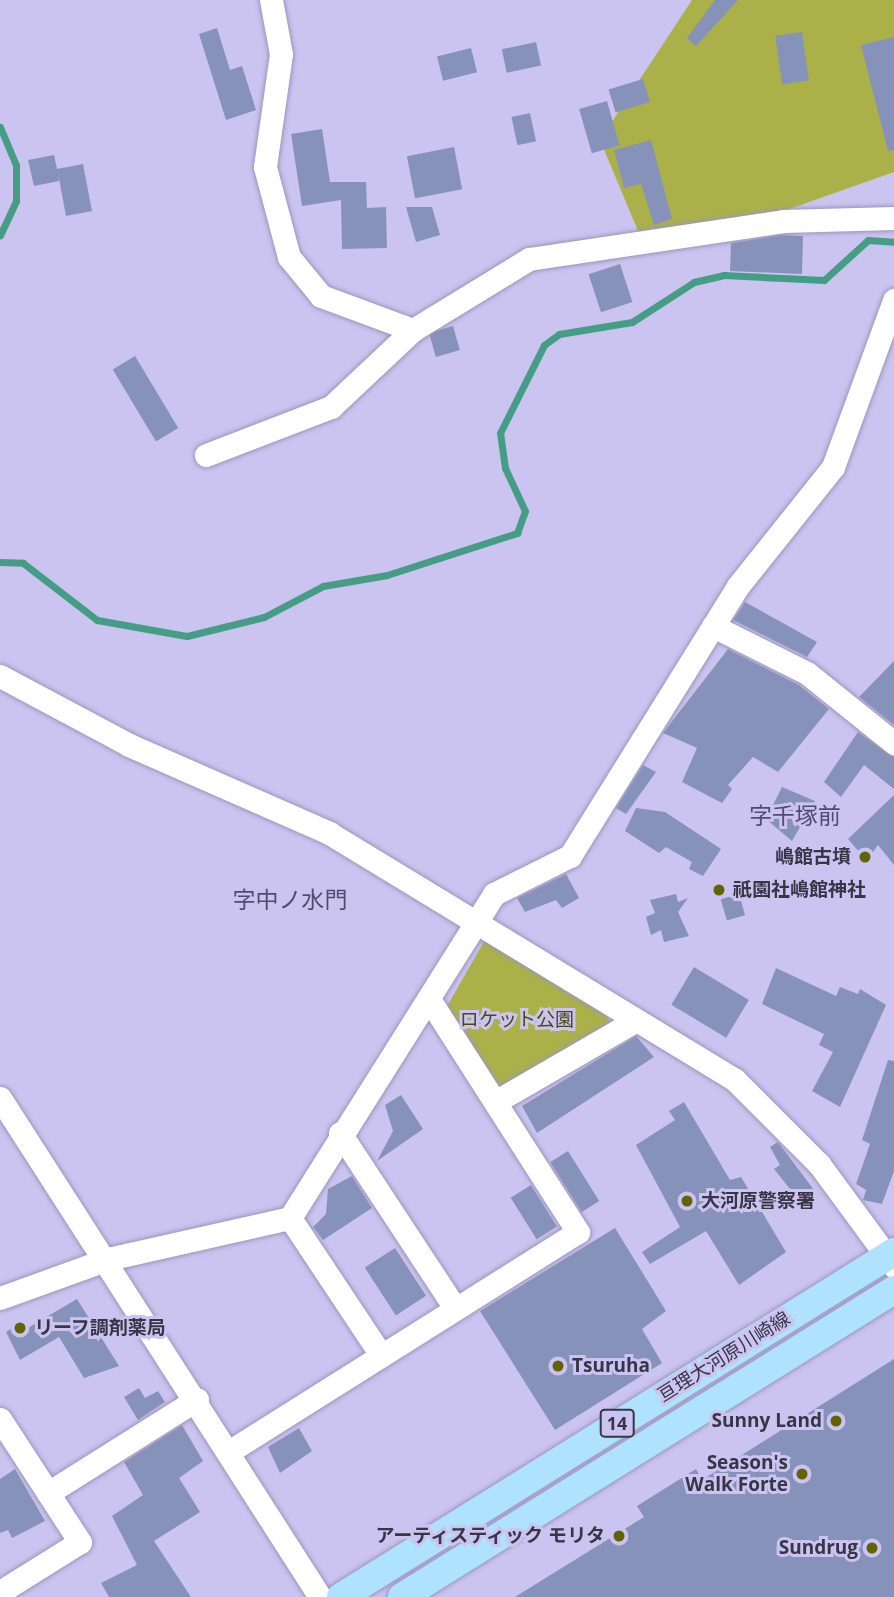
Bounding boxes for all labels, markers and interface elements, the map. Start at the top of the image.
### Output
district label: 字千塚前 [749,801,841,829]
place label: 嶋館古墳 [775,846,851,868]
marker: 嶋館古墳 [857,849,873,865]
place label: 祇園社嶋館神社 [733,879,866,901]
marker: 祇園社嶋館神社 [711,882,727,898]
district label: 字中ノ水門 [233,885,347,913]
park label: ロケット公園 [460,1009,574,1031]
place label: 大河原警察署 [701,1190,815,1212]
marker: 大河原警察署 [679,1193,695,1209]
street label: 亘理大河原川崎線 [654,1307,794,1407]
place label: リーフ調剤薬局 [34,1317,167,1339]
marker: リーフ調剤薬局 [12,1320,28,1336]
place label: Tsuruha [572,1355,650,1377]
marker: Tsuruha [550,1358,566,1374]
road number: 14 [600,1408,634,1438]
place label: Sunny Land [712,1410,822,1432]
marker: Sunny Land [828,1413,844,1429]
place label: Season's Walk Forte [685,1452,788,1496]
marker: Season's Walk Forte [794,1466,810,1482]
place label: アーティスティック モリタ [373,1525,605,1547]
marker: アーティスティック モリタ [611,1528,627,1544]
place label: Sundrug [779,1537,858,1559]
marker: Sundrug [864,1540,880,1556]

